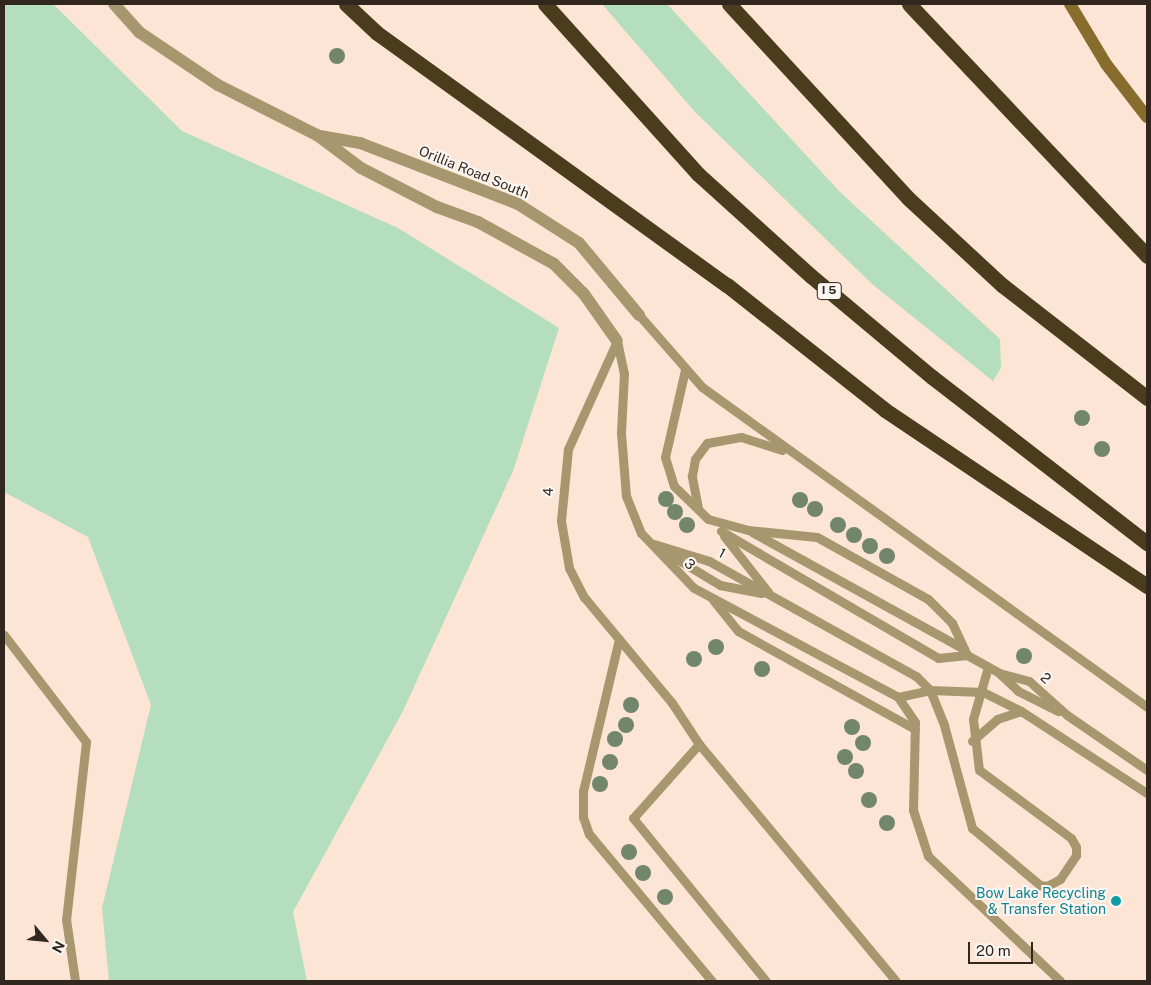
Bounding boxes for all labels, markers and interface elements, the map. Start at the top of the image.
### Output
street label: Orillia Road South [416,142,532,202]
road number: I 5 [816,282,842,300]
street label: 4 [539,487,557,497]
street label: 1 [716,544,728,562]
street label: 3 [681,555,699,573]
street label: 2 [1037,669,1055,687]
place label: Bow Lake Recycling & Transfer Station [976,885,1106,918]
marker: Bow Lake Recycling & Transfer Station [1110,895,1122,907]
north arrow [20,915,70,965]
scale bar [971,932,1036,964]
text: N [49,938,68,956]
text: 20 m [976,942,1011,959]

